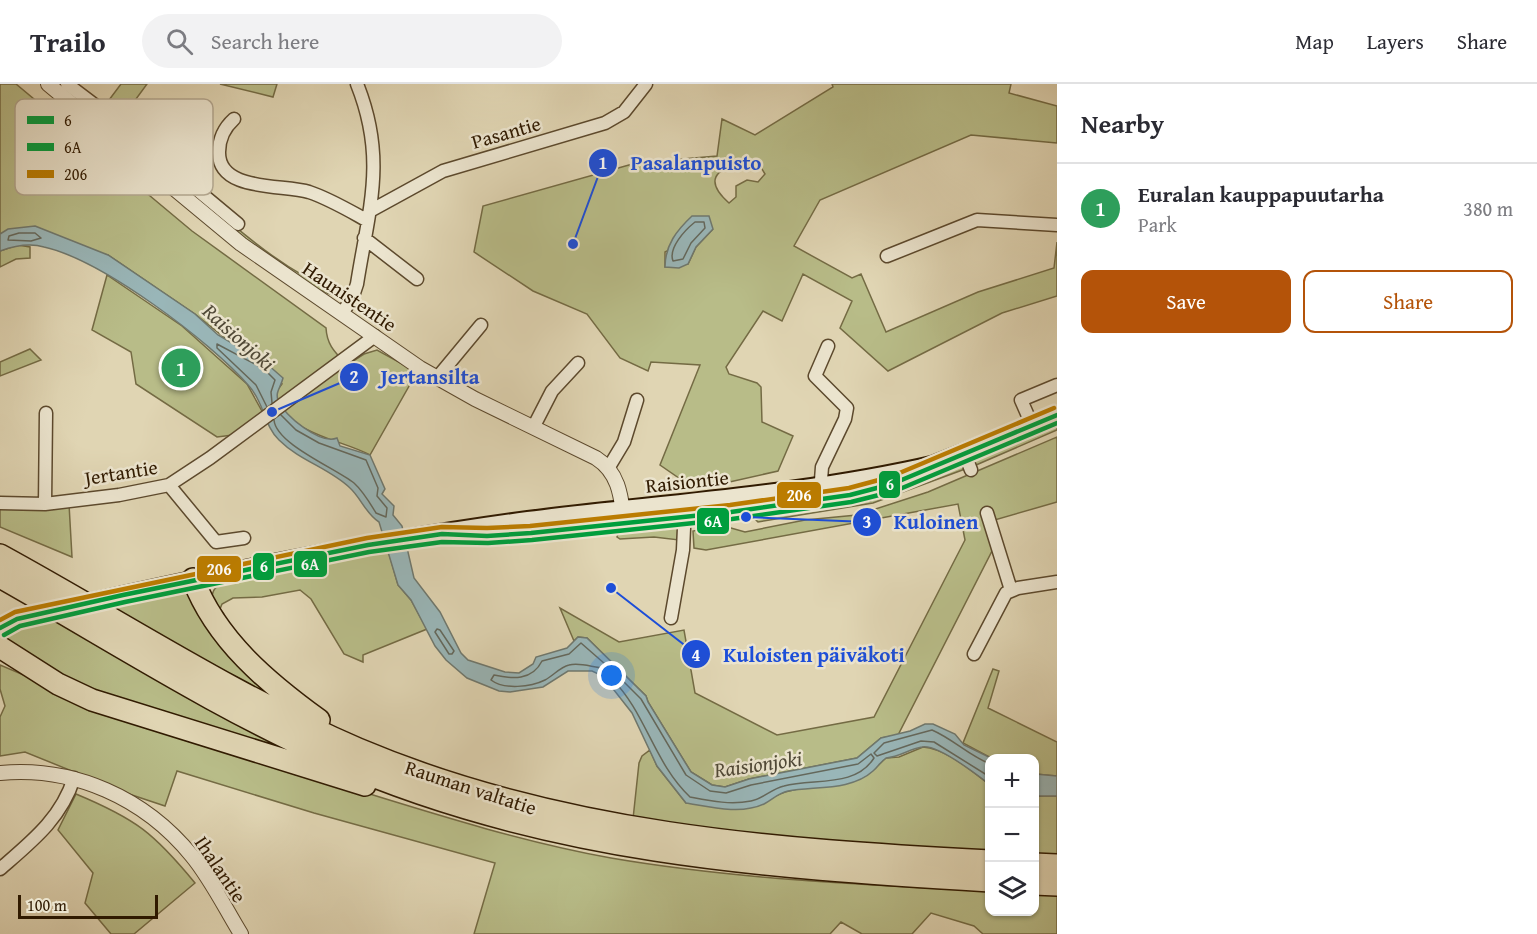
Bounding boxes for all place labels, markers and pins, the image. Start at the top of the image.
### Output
callout: Pasalanpuisto [588,143,773,182]
pin: 1 [162,346,201,390]
callout: Jertansilta [339,357,492,396]
callout: Kuloinen [852,503,990,542]
callout: Kuloisten päiväkoti [681,635,917,674]

